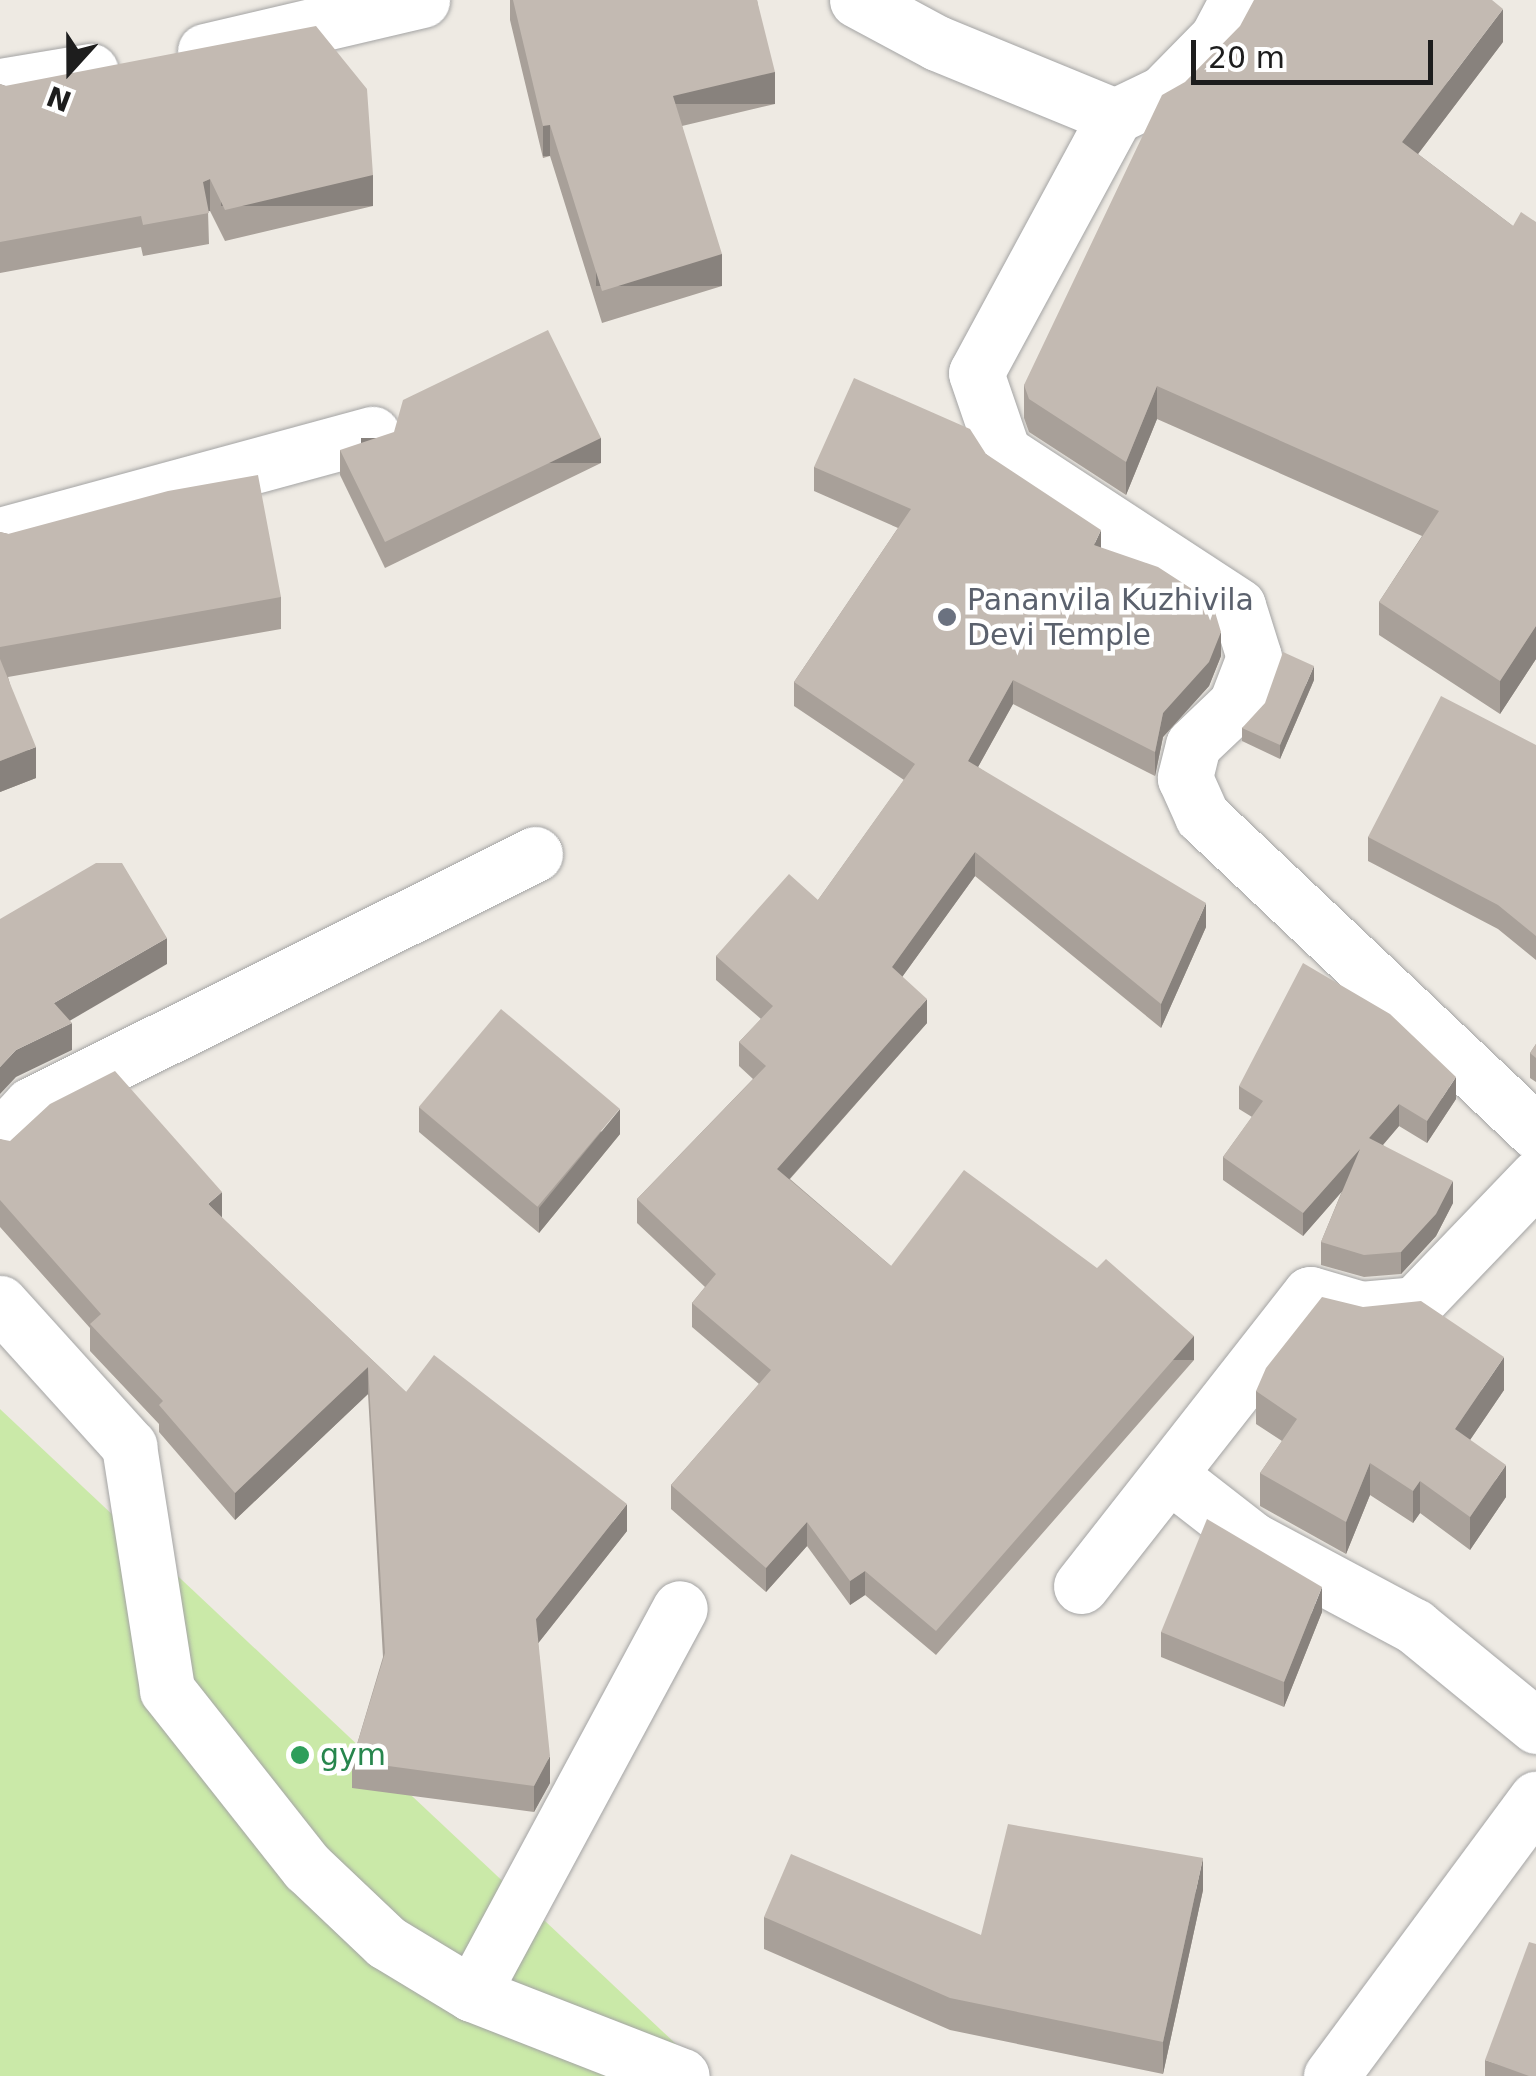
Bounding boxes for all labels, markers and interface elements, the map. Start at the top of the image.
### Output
north arrow [20,20,120,120]
scale bar [1196,20,1438,82]
text: 20 m [1208,40,1285,75]
text: N [42,79,76,118]
place label: Pananvila Kuzhivila Devi Temple [967,582,1254,652]
marker: Pananvila Kuzhivila Devi Temple [936,606,958,628]
place label: gym [320,1737,386,1773]
marker: gym [289,1744,311,1766]

